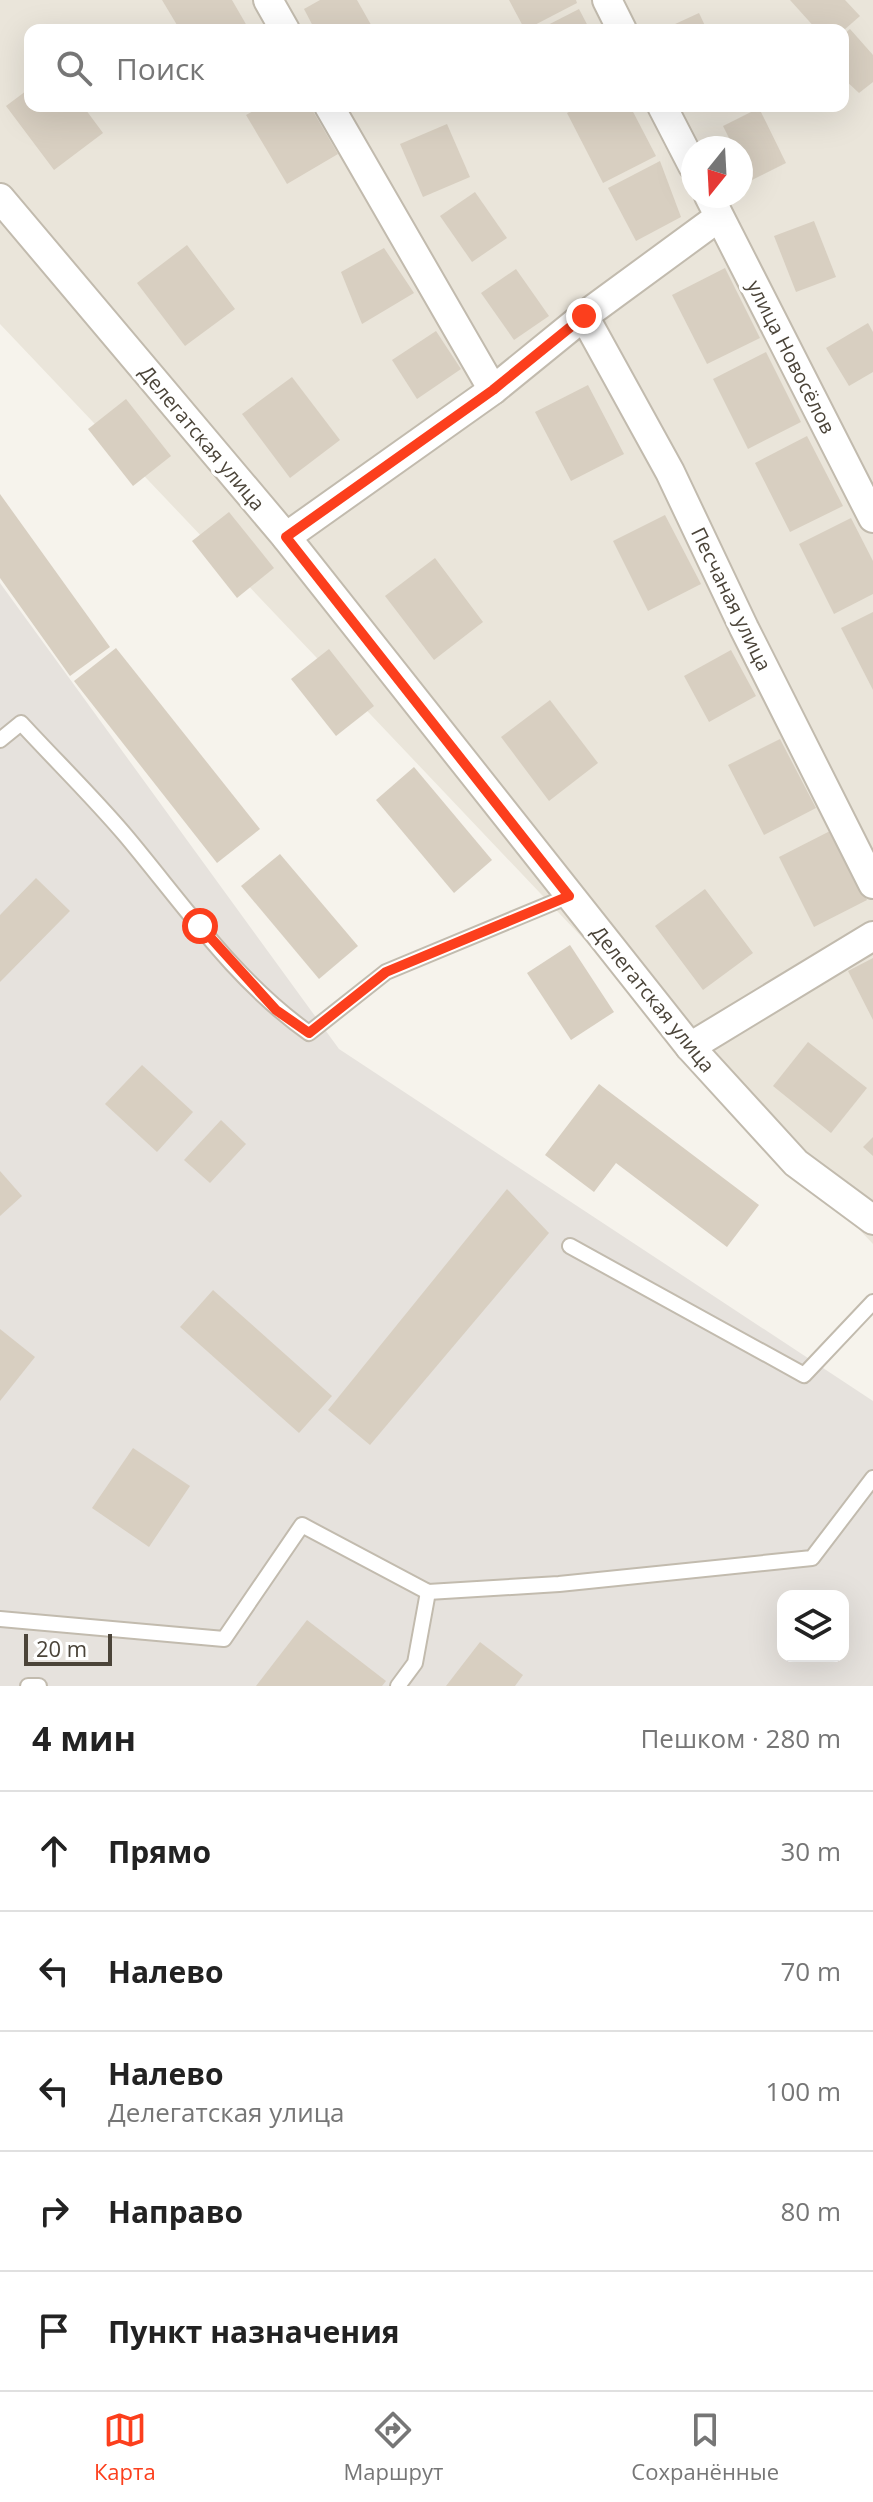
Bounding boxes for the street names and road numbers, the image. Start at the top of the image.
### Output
street label: улица Новосёлов [741,275,842,438]
street label: Делегатская улица [134,359,271,516]
street label: Песчаная улица [685,523,778,675]
street label: Делегатская улица [586,920,721,1078]

